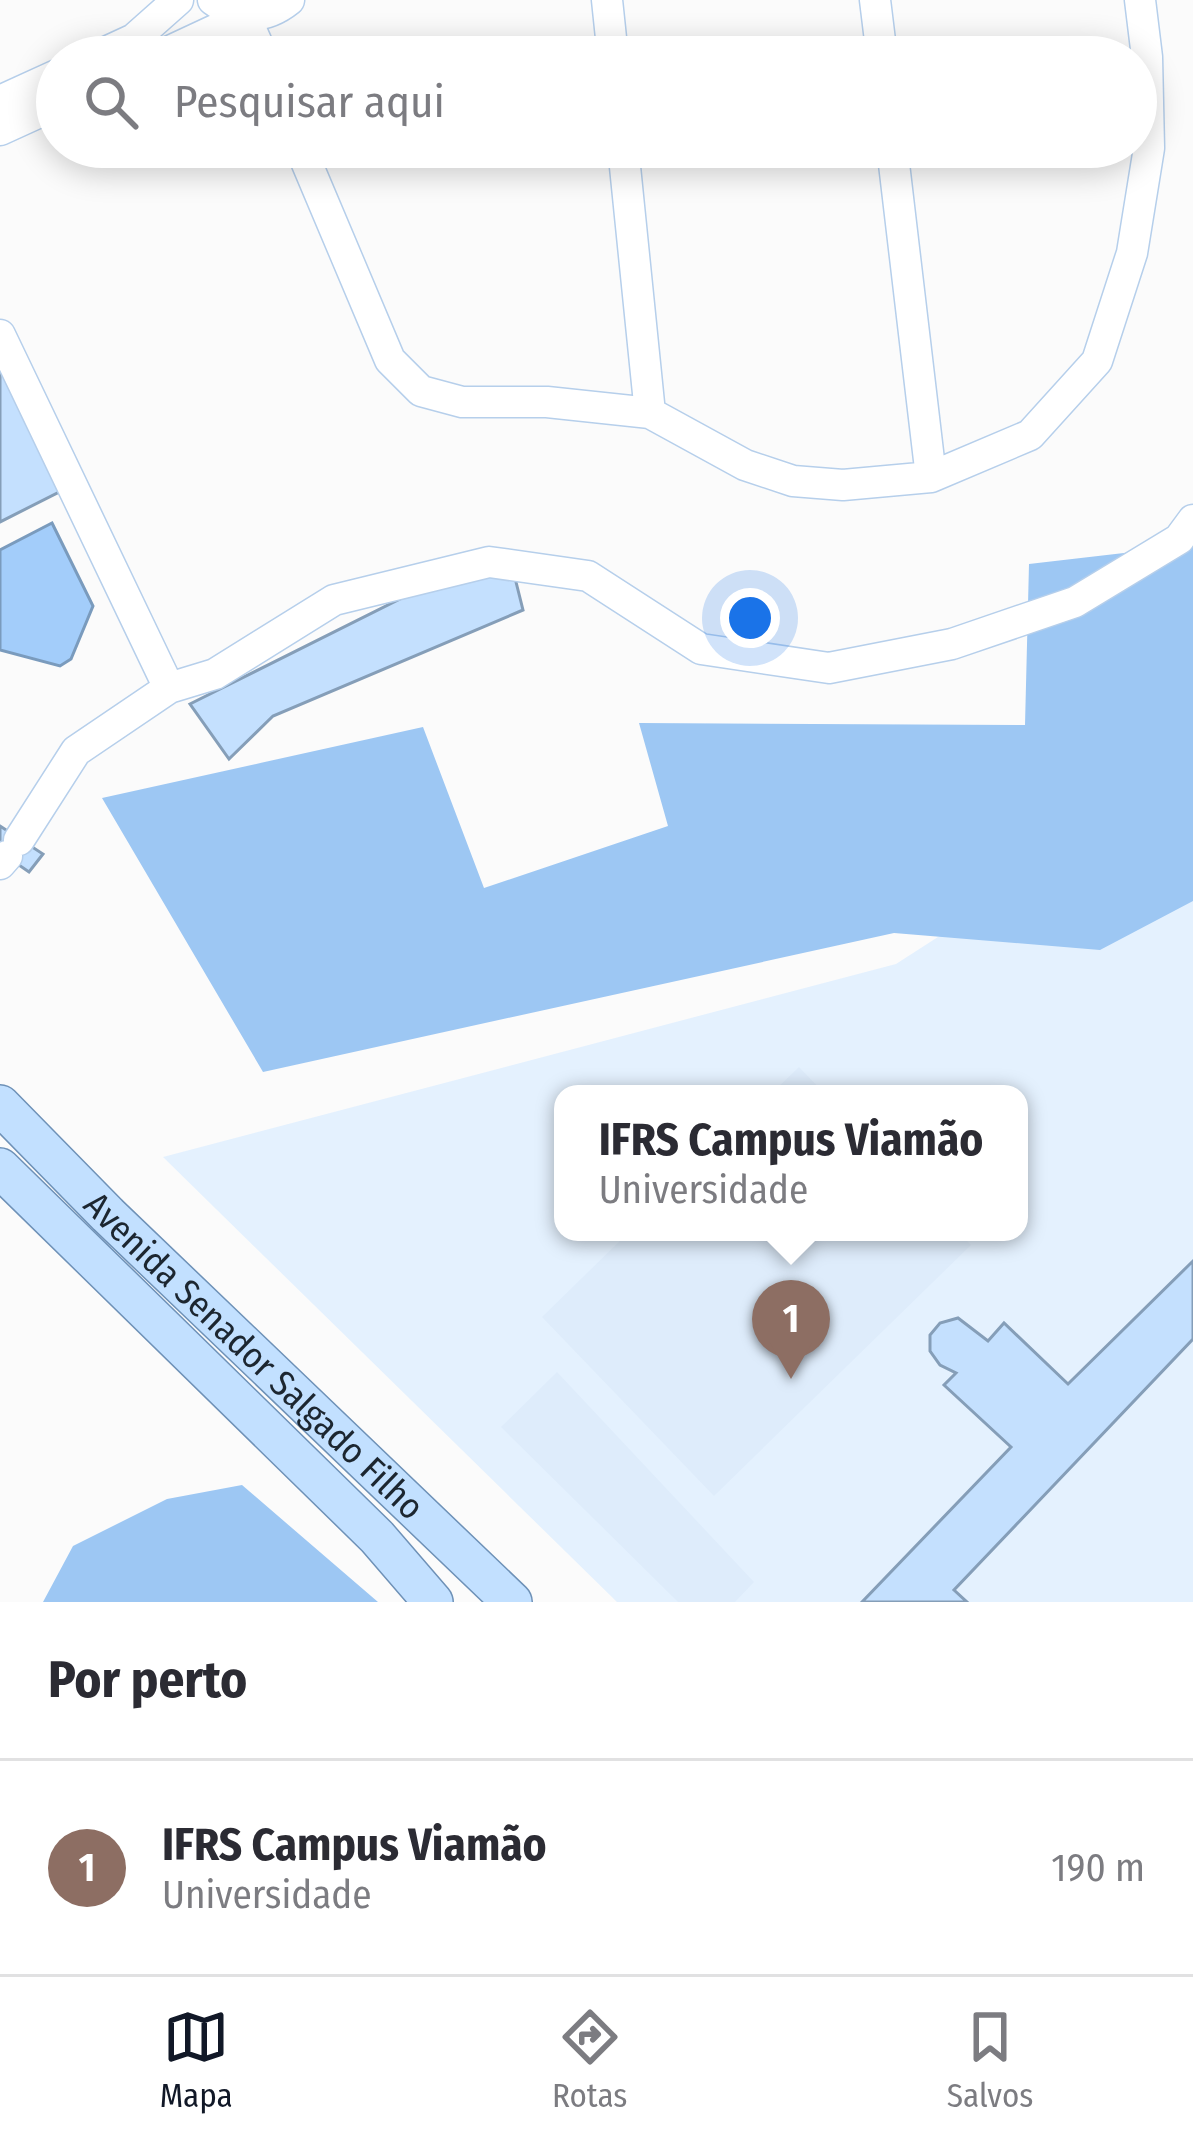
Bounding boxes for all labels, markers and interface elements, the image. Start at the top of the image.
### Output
search box [36,36,1157,168]
icon: search [78,69,144,135]
text: Pesquisar aqui [174,75,445,129]
your location [720,588,780,648]
popup [554,1085,1028,1241]
text: IFRS Campus Viamão [599,1113,983,1167]
text: Universidade [599,1167,808,1213]
street label: Avenida Senador Salgado Filho [75,1183,433,1529]
pin: 1 [752,1280,830,1379]
text: Por perto [48,1649,247,1711]
text: IFRS Campus Viamão [162,1818,547,1872]
text: 1 [79,1845,95,1891]
text: 190 m [1051,1845,1145,1891]
text: Universidade [162,1872,372,1918]
tab: Mapa [160,2004,233,2116]
tab: Rotas [552,2004,627,2116]
tab: Salvos [947,2004,1033,2116]

